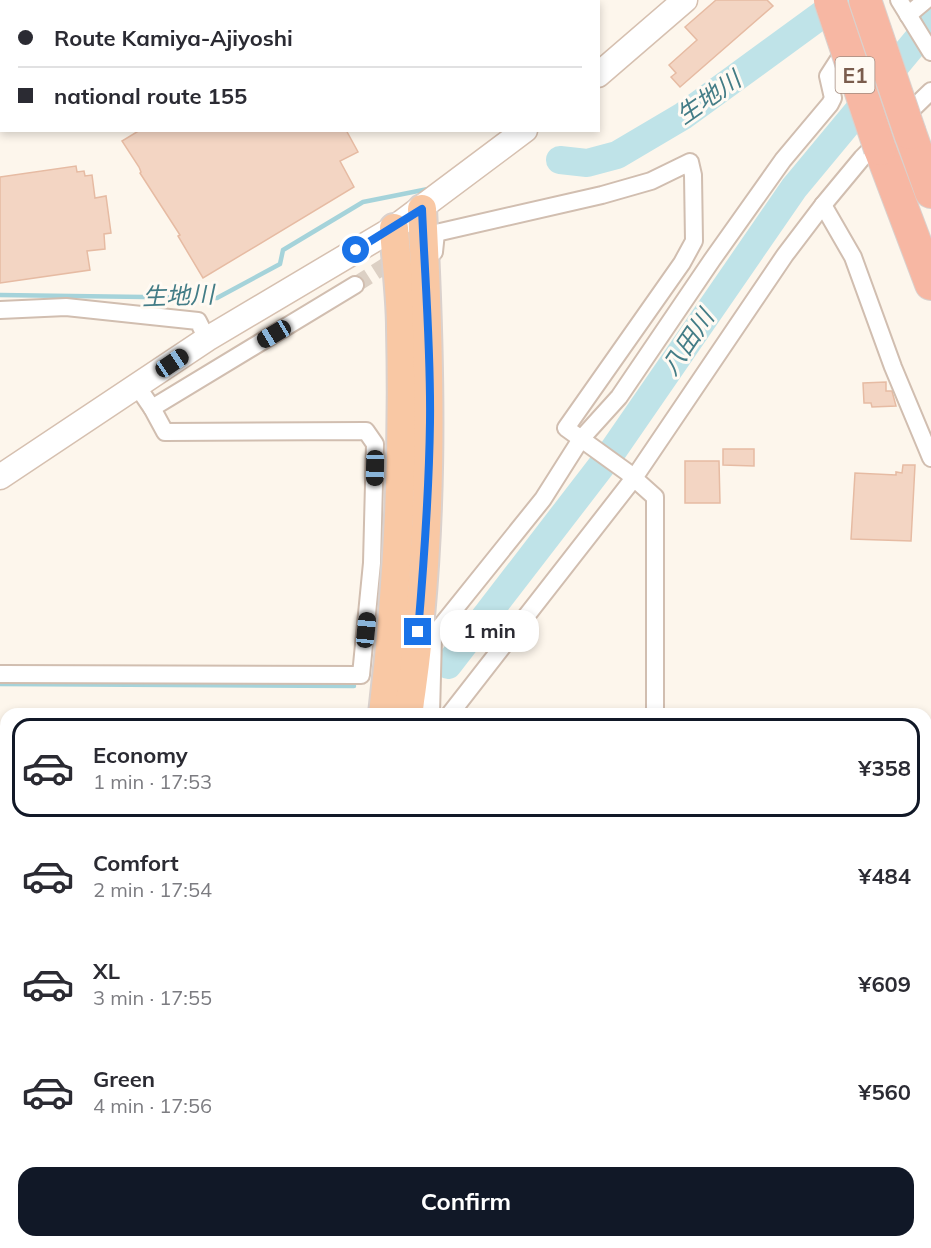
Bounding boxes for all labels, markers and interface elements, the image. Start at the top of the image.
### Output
text: Route Kamiya-Ajiyoshi [54,24,293,52]
road number: E1 [836,57,874,93]
water label: 生地川 [670,62,749,130]
text: national route 155 [54,82,247,110]
route start [342,236,369,263]
water label: 生地川 [141,279,217,311]
water label: 八田川 [654,301,721,380]
car [254,317,294,351]
car [152,345,192,381]
car [366,450,384,486]
car [355,611,377,649]
callout: 1 min [439,611,538,653]
route end [404,618,431,645]
text: 1 min [463,618,516,643]
icon: car [21,741,75,795]
text: Economy [93,741,188,769]
text: ¥358 [858,754,911,782]
text: 1 min · 17:53 [93,769,212,794]
icon: car [21,849,75,903]
text: Comfort [93,849,179,877]
text: ¥484 [858,862,911,890]
text: 2 min · 17:54 [93,877,212,902]
icon: car [21,957,75,1011]
text: XL [93,957,120,985]
text: ¥609 [858,970,911,998]
text: 3 min · 17:55 [93,985,212,1010]
icon: car [21,1065,75,1119]
text: Green [93,1065,155,1093]
text: ¥560 [858,1078,911,1106]
text: 4 min · 17:56 [93,1093,212,1118]
button: Confirm [18,1167,914,1236]

